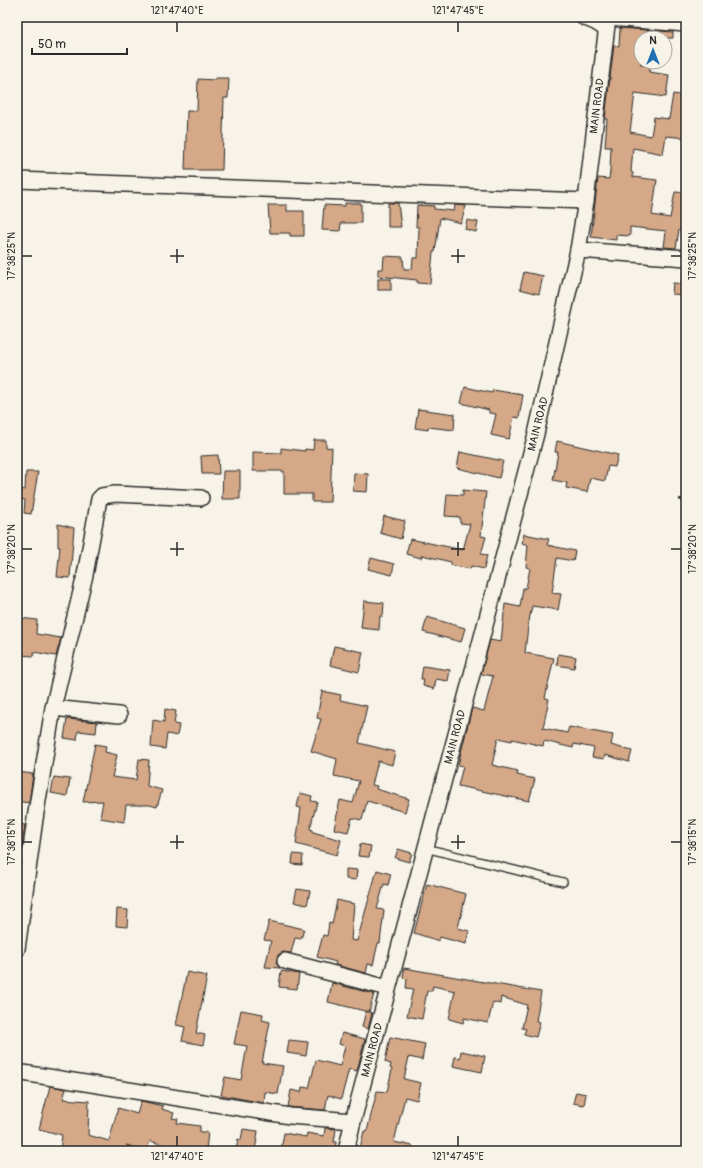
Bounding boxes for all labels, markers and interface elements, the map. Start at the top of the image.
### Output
text: 121°47'40"E [151,5,203,17]
text: 121°47'45"E [432,5,484,17]
scale bar [32,30,127,56]
north arrow [633,30,673,70]
text: N [649,34,657,47]
text: 50 m [38,37,66,52]
street label: MAIN ROAD [587,78,607,134]
text: 17°38'25"N [6,232,18,280]
text: 17°38'25"N [687,232,699,280]
street label: MAIN ROAD [525,395,551,452]
text: 17°38'20"N [6,524,18,574]
text: 17°38'20"N [687,524,699,574]
street label: MAIN ROAD [442,708,468,765]
text: 17°38'15"N [6,819,18,865]
text: 17°38'15"N [687,819,699,865]
street label: MAIN ROAD [359,1021,385,1078]
text: 121°47'40"E [151,1151,203,1163]
text: 121°47'45"E [432,1151,484,1163]

